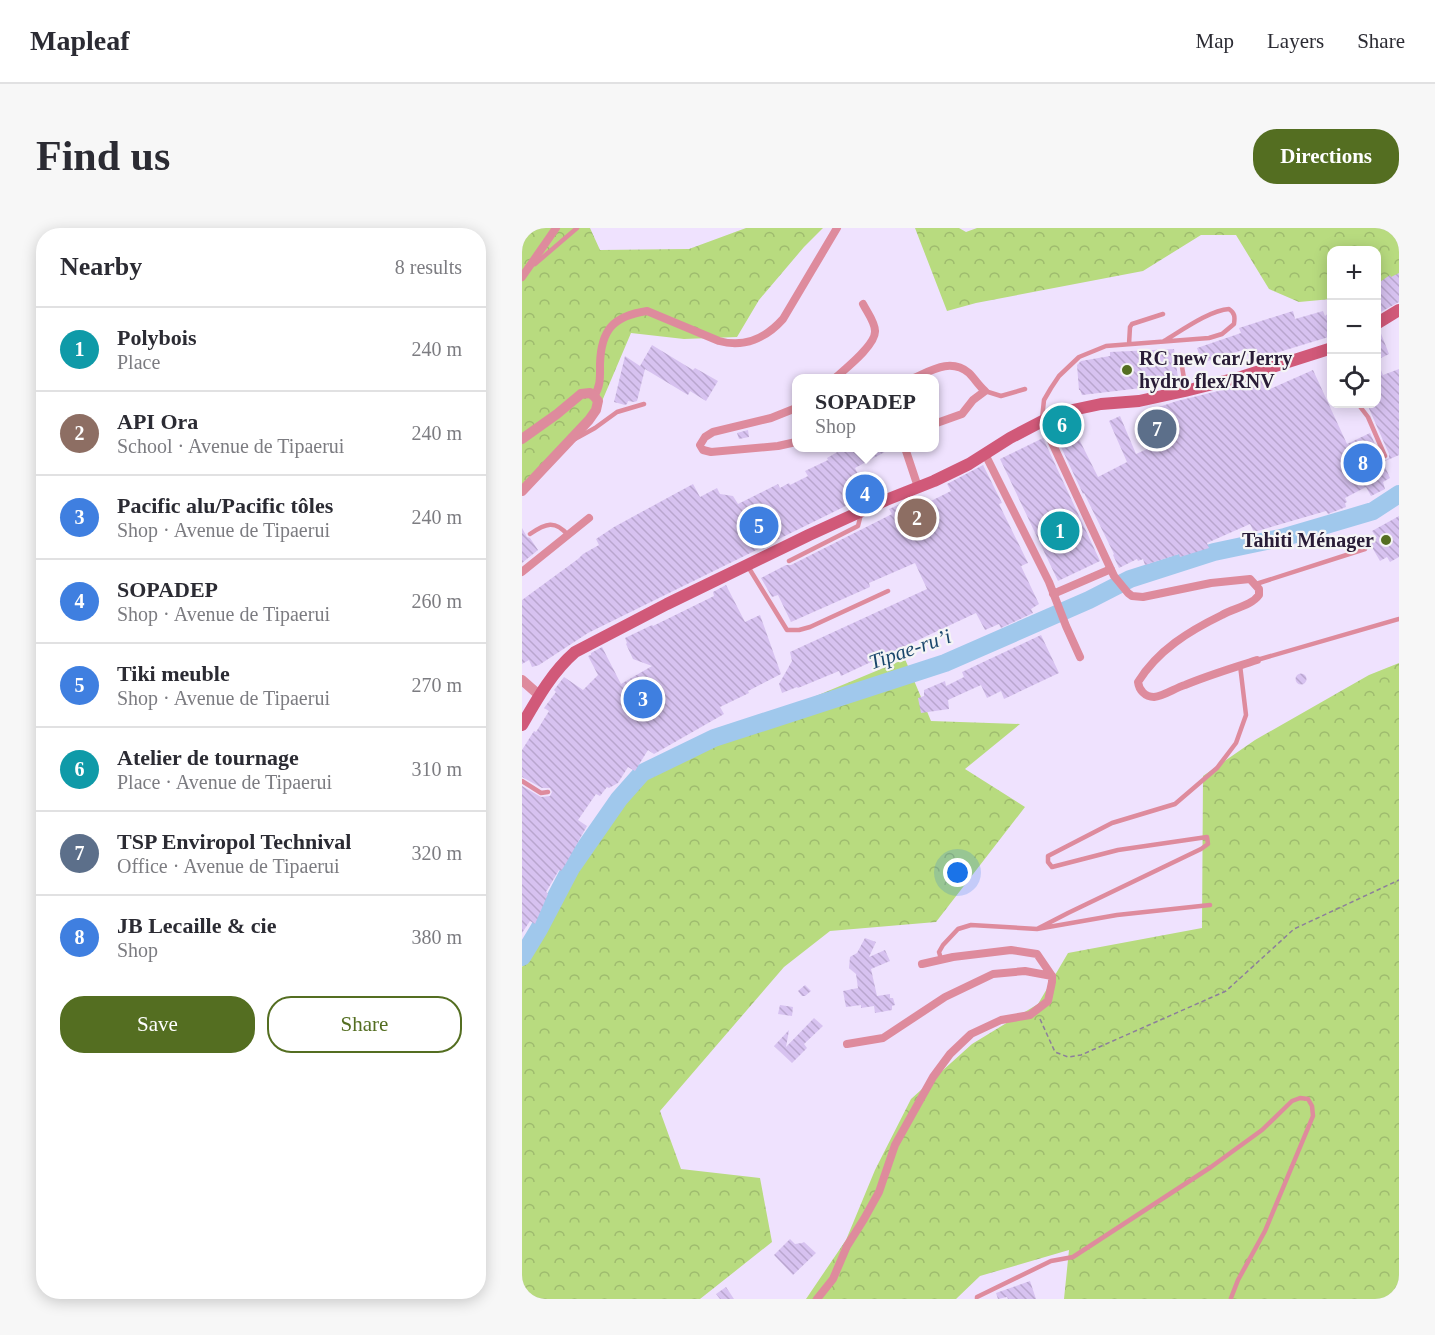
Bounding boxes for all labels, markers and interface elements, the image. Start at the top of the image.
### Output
text: Mapleaf [30,25,130,56]
text: Map [1196,29,1234,53]
text: Layers [1267,29,1324,53]
text: Share [1357,29,1405,53]
button: Directions [1253,129,1399,184]
text: Find us [36,133,170,179]
map controls [1327,246,1381,408]
button: + [1327,246,1381,300]
text: Nearby [60,252,142,281]
text: 8 results [395,256,462,278]
button: − [1327,300,1381,354]
text: Polybois [117,325,196,350]
text: 1 [75,338,85,360]
text: 240 m [411,338,462,360]
place label: RC new car/Jerry hydro flex/RNV [1139,347,1292,393]
text: Place [117,351,160,373]
button: locate [1327,354,1381,408]
marker: RC new car/Jerry hydro flex/RNV [1120,363,1134,377]
popup [792,374,939,452]
text: SOPADEP [815,389,916,414]
pin: 6 [1042,402,1082,448]
pin: 7 [1138,406,1176,452]
text: API Ora [117,409,198,434]
text: Shop [815,415,856,437]
text: 2 [75,422,85,444]
text: 240 m [411,422,462,444]
text: School · Avenue de Tipaerui [117,435,344,457]
pin: 8 [1344,440,1382,486]
pin: 4 [846,472,884,516]
text: Pacific alu/Pacific tôles [117,493,333,518]
pin: 2 [898,496,936,540]
pin: 5 [740,504,778,548]
text: 3 [75,506,85,528]
text: 240 m [411,506,462,528]
pin: 1 [1040,508,1080,554]
text: Shop · Avenue de Tipaerui [117,519,330,541]
place label: Tahiti Ménager [1242,529,1374,552]
marker: Tahiti Ménager [1379,533,1393,547]
text: SOPADEP [117,577,218,602]
text: 4 [75,590,85,612]
text: 260 m [411,590,462,612]
text: Shop · Avenue de Tipaerui [117,603,330,625]
water label: Tipae-ru’i [866,624,954,674]
text: Tiki meuble [117,661,230,686]
text: 5 [75,674,85,696]
text: 270 m [411,674,462,696]
pin: 3 [624,676,662,722]
text: Shop · Avenue de Tipaerui [117,687,330,709]
text: Atelier de tournage [117,745,299,770]
text: 6 [75,758,85,780]
text: 310 m [411,758,462,780]
text: Place · Avenue de Tipaerui [117,771,332,793]
text: TSP Enviropol Technival [117,829,351,854]
text: 7 [75,842,85,864]
text: 320 m [411,842,462,864]
text: Office · Avenue de Tipaerui [117,855,340,877]
your location [943,858,972,887]
text: JB Lecaille & cie [117,913,276,938]
text: 8 [75,926,85,948]
text: 380 m [411,926,462,948]
text: Shop [117,939,158,961]
button: Save [60,996,255,1053]
button: Share [267,996,462,1053]

